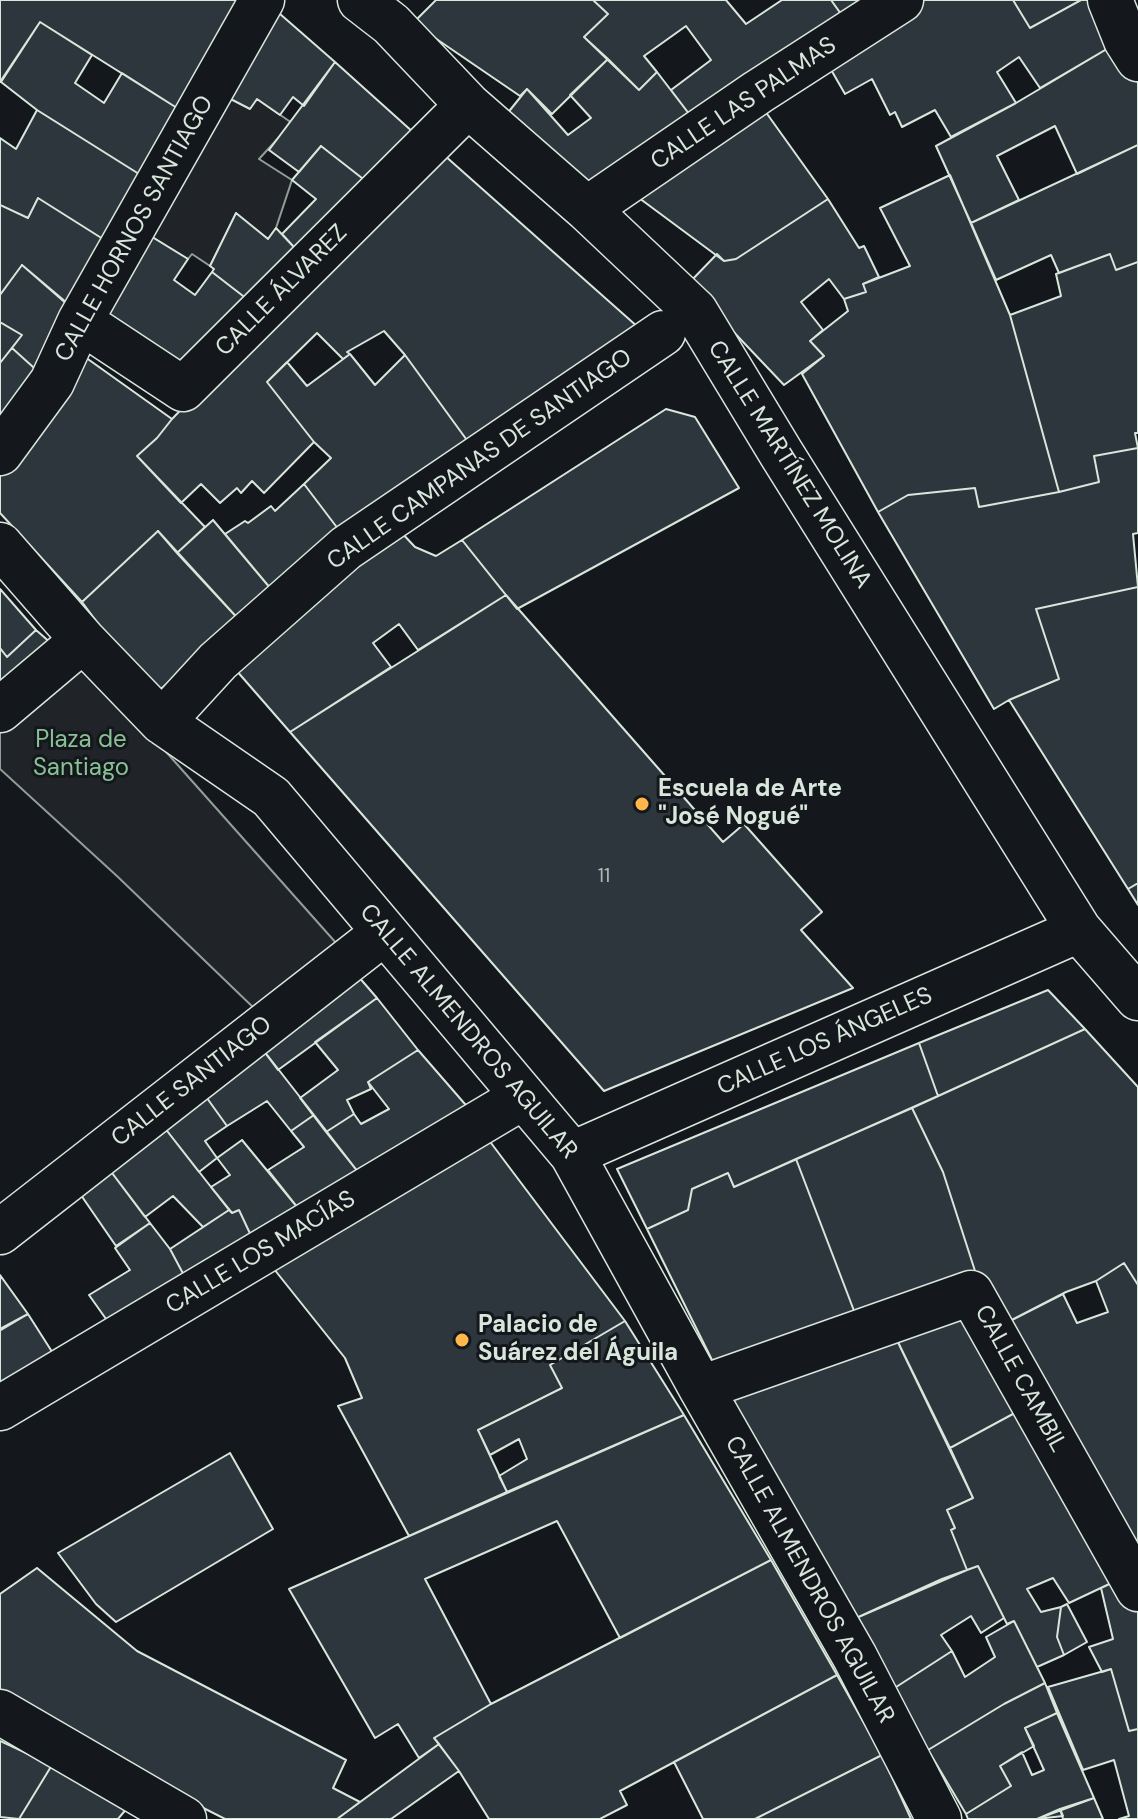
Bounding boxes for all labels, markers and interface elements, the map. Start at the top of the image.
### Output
street label: CALLE LAS PALMAS [646,31,842,177]
street label: CALLE HORNOS SANTIAGO [50,91,220,367]
street label: CALLE ÁLVAREZ [210,219,354,363]
street label: CALLE MARTÍNEZ MOLINA [701,336,877,594]
street label: CALLE CAMPANAS DE SANTIAGO [322,343,638,577]
park label: Plaza de Santiago [33,727,129,783]
place label: Escuela de Arte "José Nogué" [658,776,842,832]
marker: Escuela de Arte "José Nogué" [633,795,651,813]
house number: 11 [598,865,610,889]
street label: CALLE ALMENDROS AGUILAR [353,899,583,1165]
street label: CALLE LOS ÁNGELES [713,982,937,1102]
street label: CALLE SANTIAGO [106,1011,278,1153]
street label: CALLE LOS MACÍAS [161,1185,361,1321]
street label: CALLE CAMBIL [968,1300,1072,1458]
place label: Palacio de Suárez del Águila [478,1312,678,1368]
marker: Palacio de Suárez del Águila [453,1331,471,1349]
street label: CALLE ALMENDROS AGUILAR [718,1431,900,1729]

